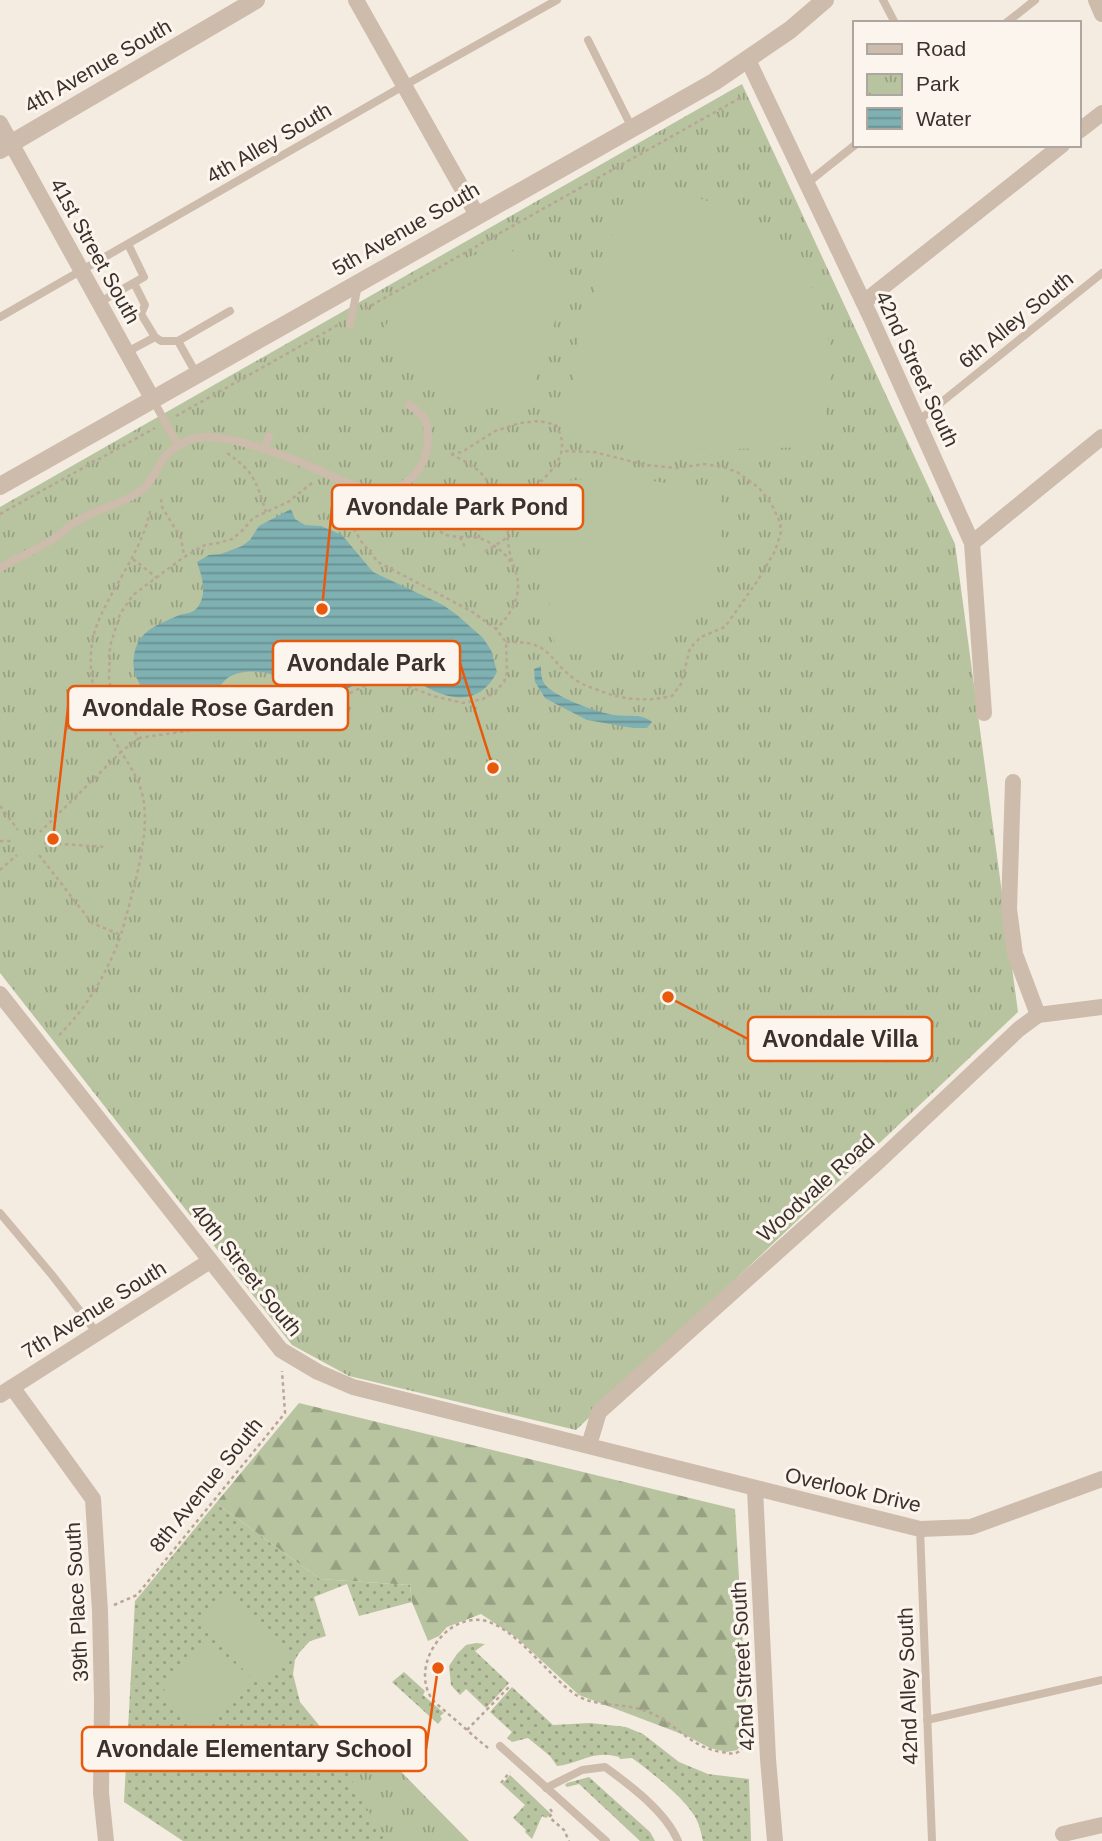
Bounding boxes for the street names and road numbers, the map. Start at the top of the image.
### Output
street label: 4th Avenue South [20,14,175,117]
street label: 4th Alley South [202,98,335,188]
street label: 41st Street South [46,174,145,327]
street label: 5th Avenue South [328,177,483,280]
street label: 6th Alley South [954,267,1077,373]
street label: 42nd Street South [871,287,964,450]
street label: Woodvale Road [753,1129,879,1246]
street label: 40th Street South [186,1199,307,1340]
street label: 7th Avenue South [17,1256,170,1363]
street label: 8th Avenue South [145,1413,267,1556]
street label: Overlook Drive [783,1463,923,1516]
street label: 39th Place South [61,1522,92,1682]
street label: 42nd Street South [727,1581,758,1751]
street label: 42nd Alley South [893,1607,922,1765]

